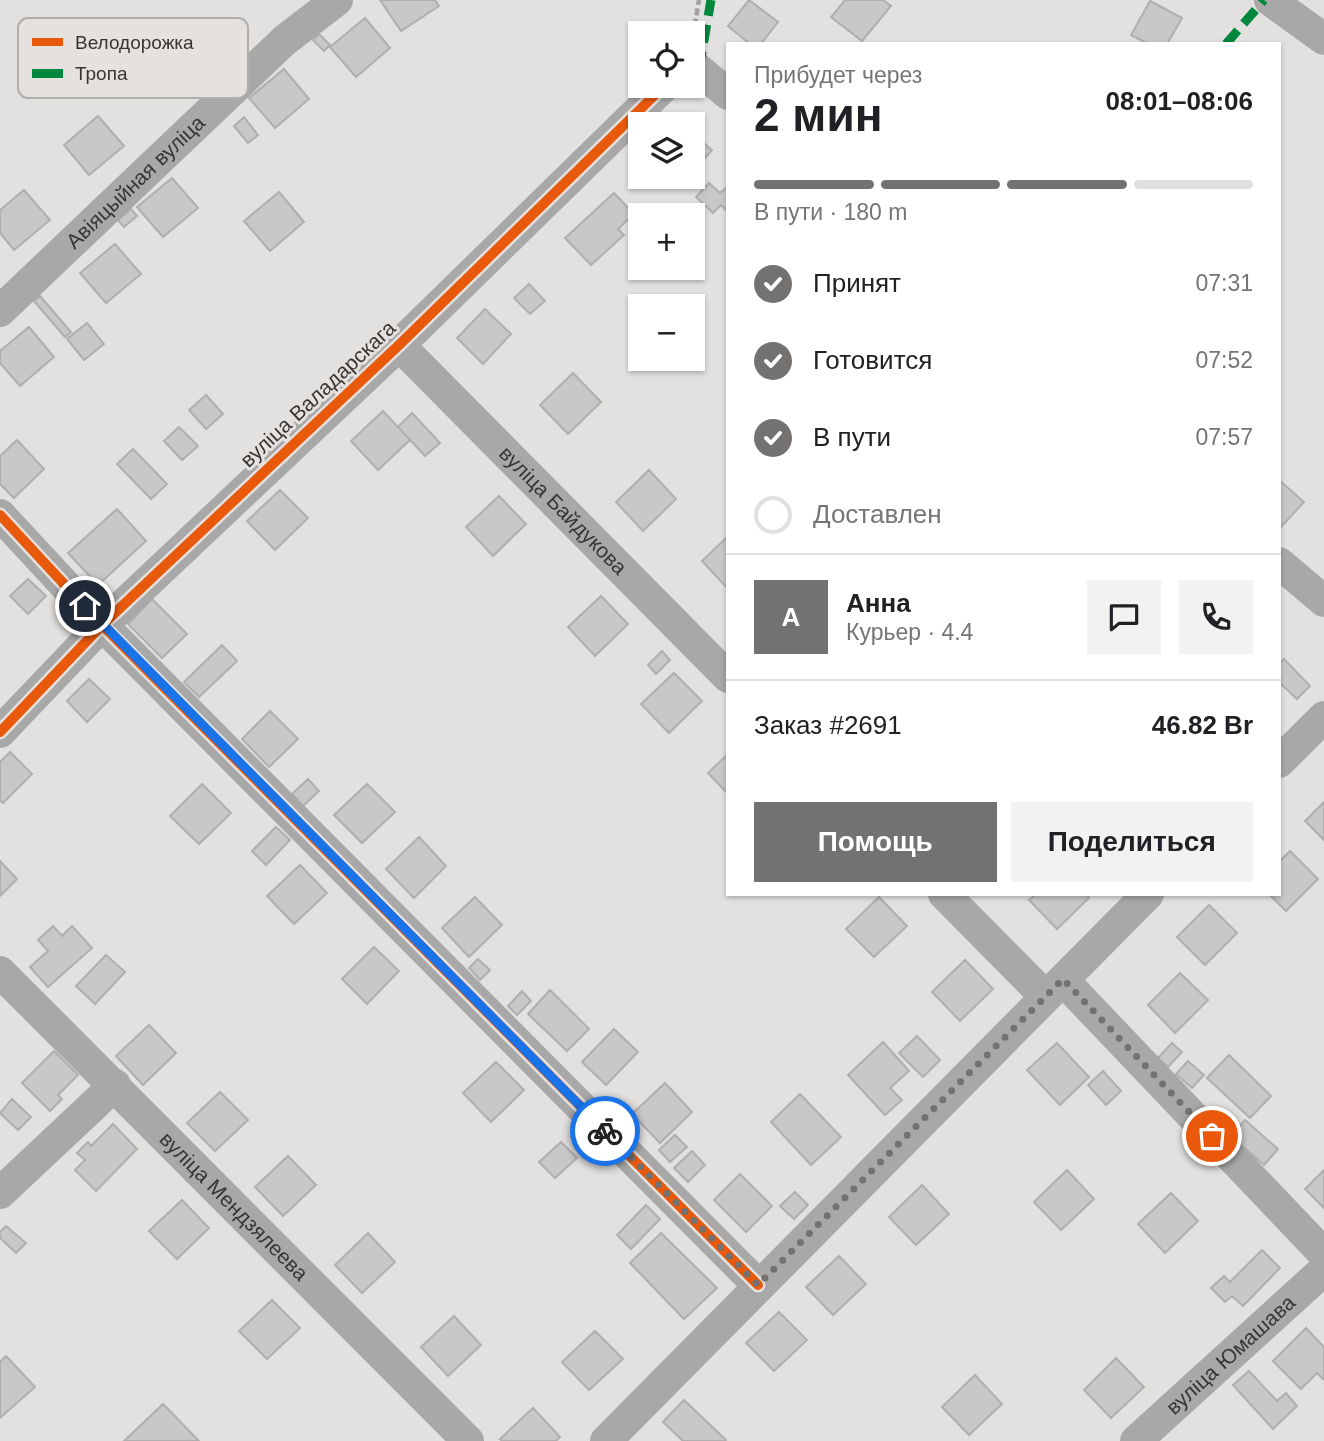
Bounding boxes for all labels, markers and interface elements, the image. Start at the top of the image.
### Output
legend [18,18,248,98]
map controls [628,21,705,371]
button: locate [628,21,705,98]
text: Велодорожка [75,32,194,53]
text: Прибудет через [754,62,922,88]
text: Тропа [75,63,128,84]
text: 08:01–08:06 [1106,86,1253,116]
text: 2 мин [754,89,882,141]
street label: Авіяцыйная вуліца [61,111,209,253]
button: layers [628,112,705,189]
text: В пути · 180 m [754,199,907,225]
button: + [628,203,705,280]
icon: check [754,265,792,303]
text: Принят [813,268,901,298]
text: 07:31 [1195,270,1253,296]
button: − [628,294,705,371]
street label: вуліца Валадарскага [236,316,400,471]
icon: check [754,342,792,380]
text: Готовится [813,345,932,375]
text: 07:52 [1195,347,1253,373]
icon: check [754,419,792,457]
text: В пути [813,422,891,452]
text: 07:57 [1195,424,1253,450]
street label: вуліца Байдукова [495,441,632,579]
text: Доставлен [813,499,942,529]
pin [55,576,115,636]
button: chat [1087,580,1161,654]
button: phone [1179,580,1253,654]
icon: home [66,587,104,625]
text: Анна [846,588,911,618]
text: А [782,602,800,632]
text: Курьер · 4.4 [846,619,973,645]
text: Заказ #2691 [754,710,902,740]
text: 46.82 Br [1152,710,1253,740]
button: Помощь [754,802,997,882]
button: Поделиться [1011,802,1253,882]
courier [570,1096,640,1166]
pin [1182,1106,1242,1166]
icon: bike [586,1112,624,1150]
icon: bag [1193,1117,1231,1155]
street label: вуліца Мендзялеева [155,1127,313,1285]
street label: вуліца Юмашава [1161,1290,1300,1419]

